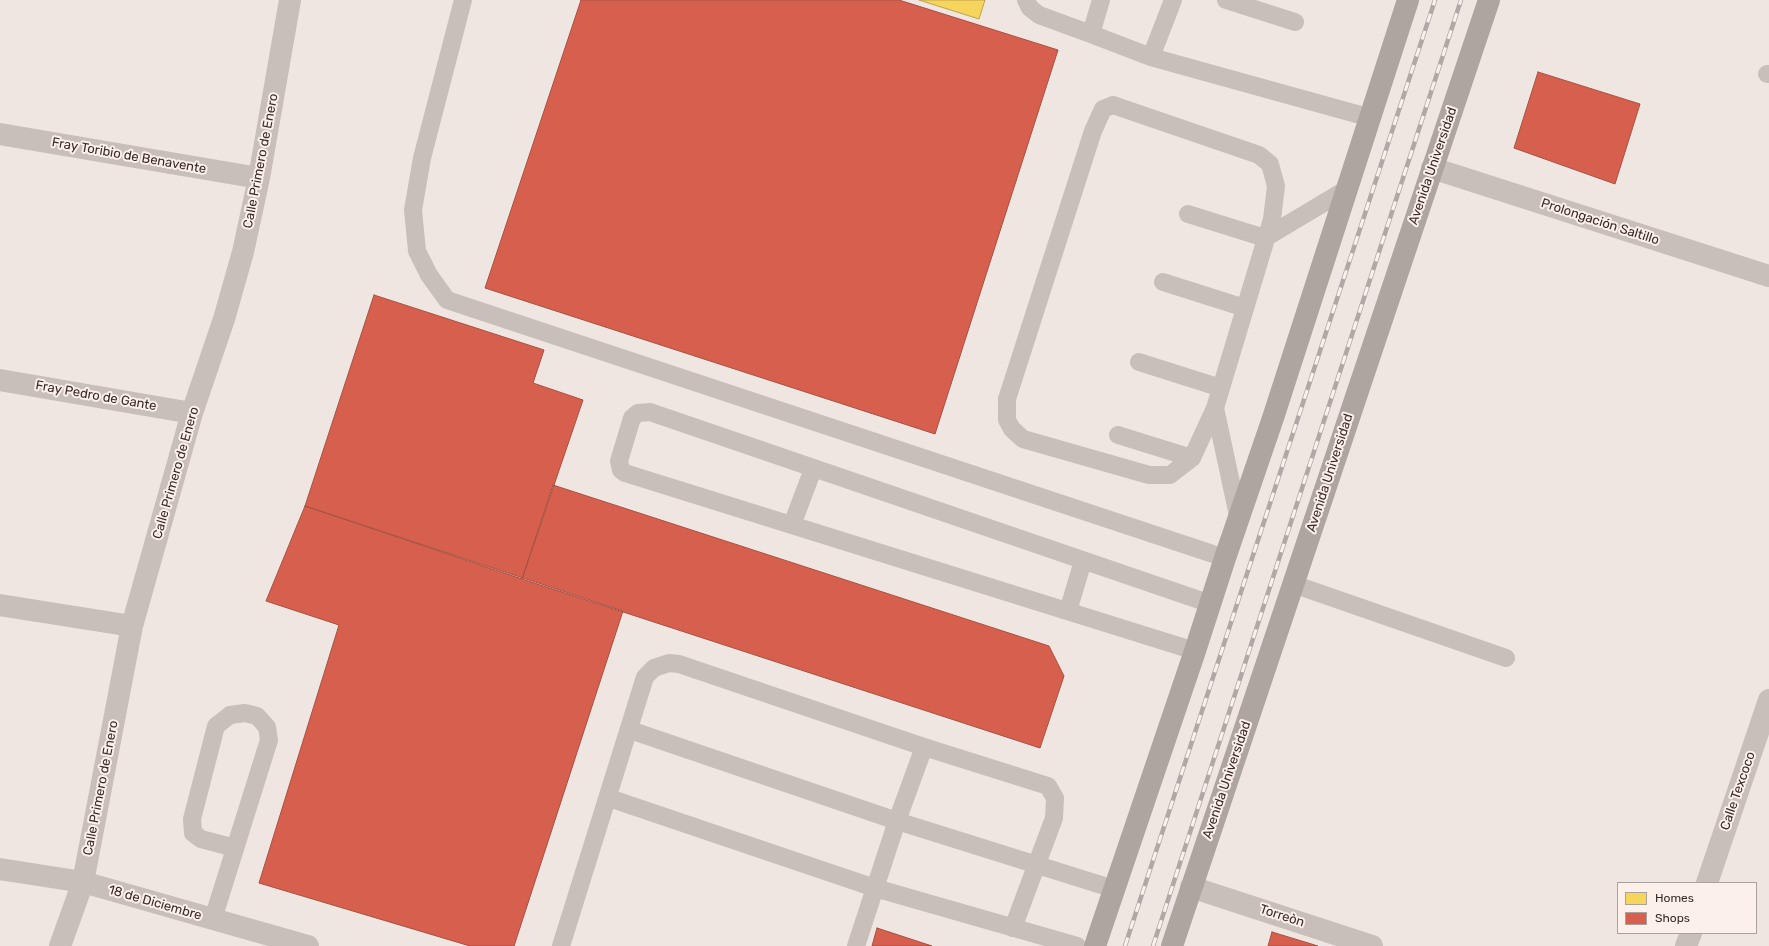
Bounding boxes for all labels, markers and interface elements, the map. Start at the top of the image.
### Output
street label: Calle Primero de Enero [240,92,282,230]
street label: Avenida Universidad [1406,105,1460,227]
street label: Fray Toribio de Benavente [51,135,207,177]
street label: Prolongación Saltillo [1539,196,1661,248]
street label: Fray Pedro de Gante [34,378,158,414]
street label: Calle Primero de Enero [150,405,202,541]
street label: Avenida Universidad [1304,412,1356,534]
street label: Calle Primero de Enero [80,719,122,857]
street label: Avenida Universidad [1200,719,1254,841]
street label: Calle Texcoco [1717,750,1759,832]
street label: 18 de Diciembre [107,882,203,924]
legend [1617,882,1757,934]
text: Homes [1655,891,1694,905]
street label: Torreòn [1258,901,1306,931]
text: Shops [1655,911,1690,925]

